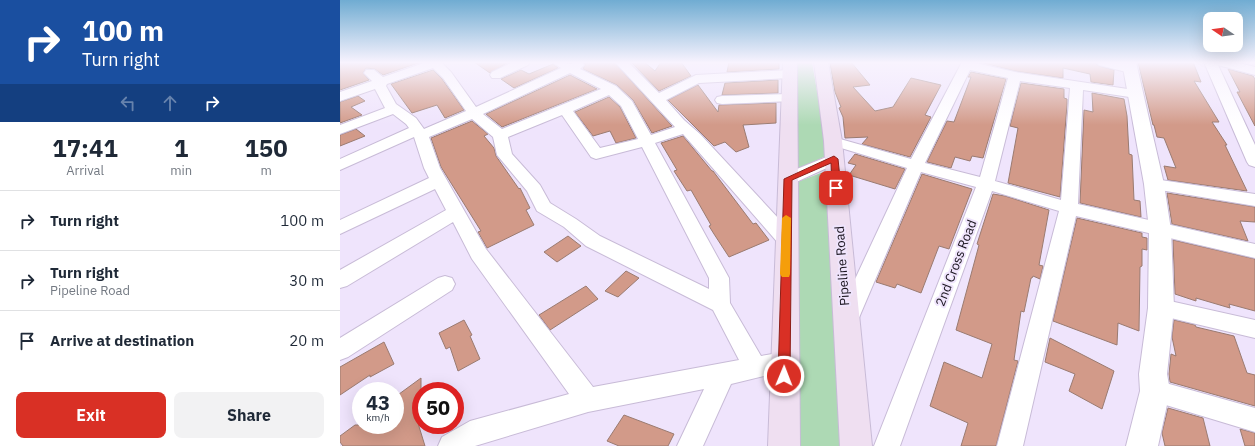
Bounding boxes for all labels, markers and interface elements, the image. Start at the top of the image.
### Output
text: 100 m [82,12,164,49]
north arrow [1203,12,1243,52]
map controls [1203,12,1243,52]
icon: right [16,16,68,68]
text: Turn right [82,48,160,71]
icon: left [117,92,139,114]
icon: ahead [159,92,181,114]
icon: right [201,92,223,114]
text: 17:41 [52,132,118,164]
text: 1 [174,132,188,164]
text: 150 [244,132,288,164]
text: Arrival [66,162,104,179]
text: min [170,162,192,179]
text: m [260,162,272,179]
pin [819,171,853,205]
icon: arrive [825,177,847,199]
icon: right [16,210,38,232]
text: Turn right [50,211,119,230]
text: 100 m [280,211,324,230]
street label: 2nd Cross Road [932,217,980,309]
street label: Pipeline Road [831,225,853,307]
text: Turn right [50,263,119,282]
icon: right [16,270,38,292]
text: 30 m [289,271,324,290]
text: Pipeline Road [50,282,130,299]
icon: arrive [16,330,38,352]
text: Arrive at destination [50,331,194,350]
text: 20 m [289,331,324,350]
position arrow [763,355,805,397]
speed limit sign: 50 [412,382,464,434]
text: 43 [366,389,390,416]
button: Exit [16,392,166,438]
button: Share [174,392,324,438]
text: km/h [366,411,390,424]

